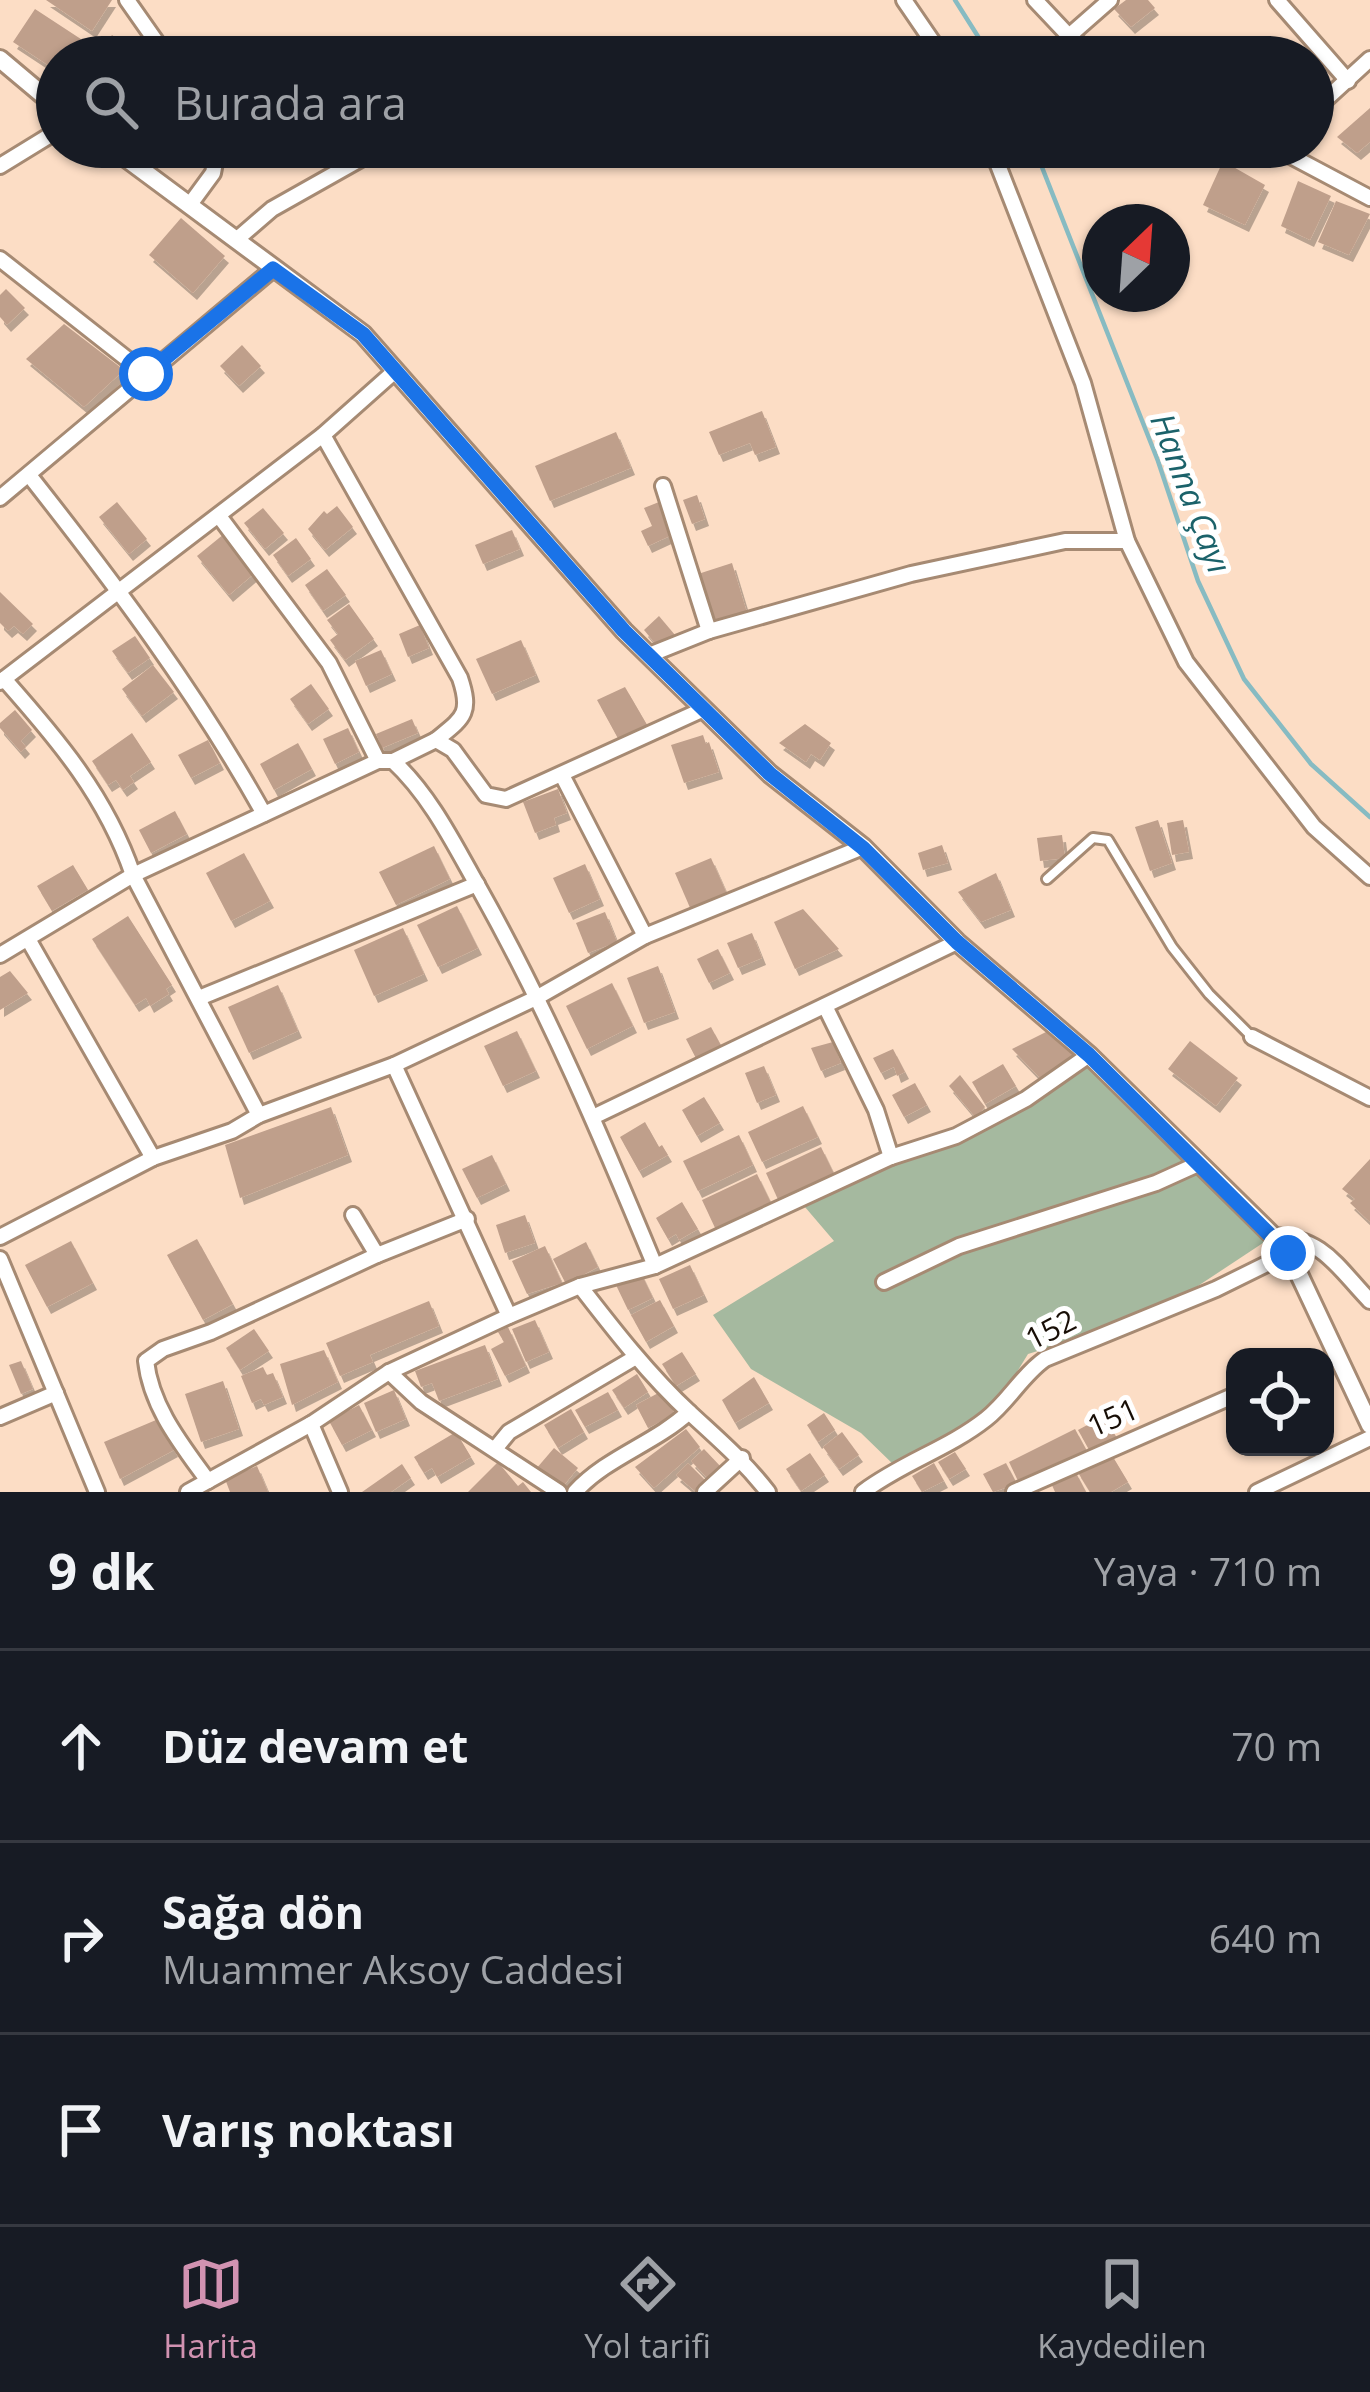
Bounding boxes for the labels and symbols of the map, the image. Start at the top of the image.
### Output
north arrow [1082,204,1190,312]
route start [119,347,173,401]
water label: Hanna Çayı [1140,406,1243,579]
route end [1261,1226,1315,1280]
street label: 152 [1018,1299,1083,1359]
street label: 151 [1081,1387,1144,1446]

